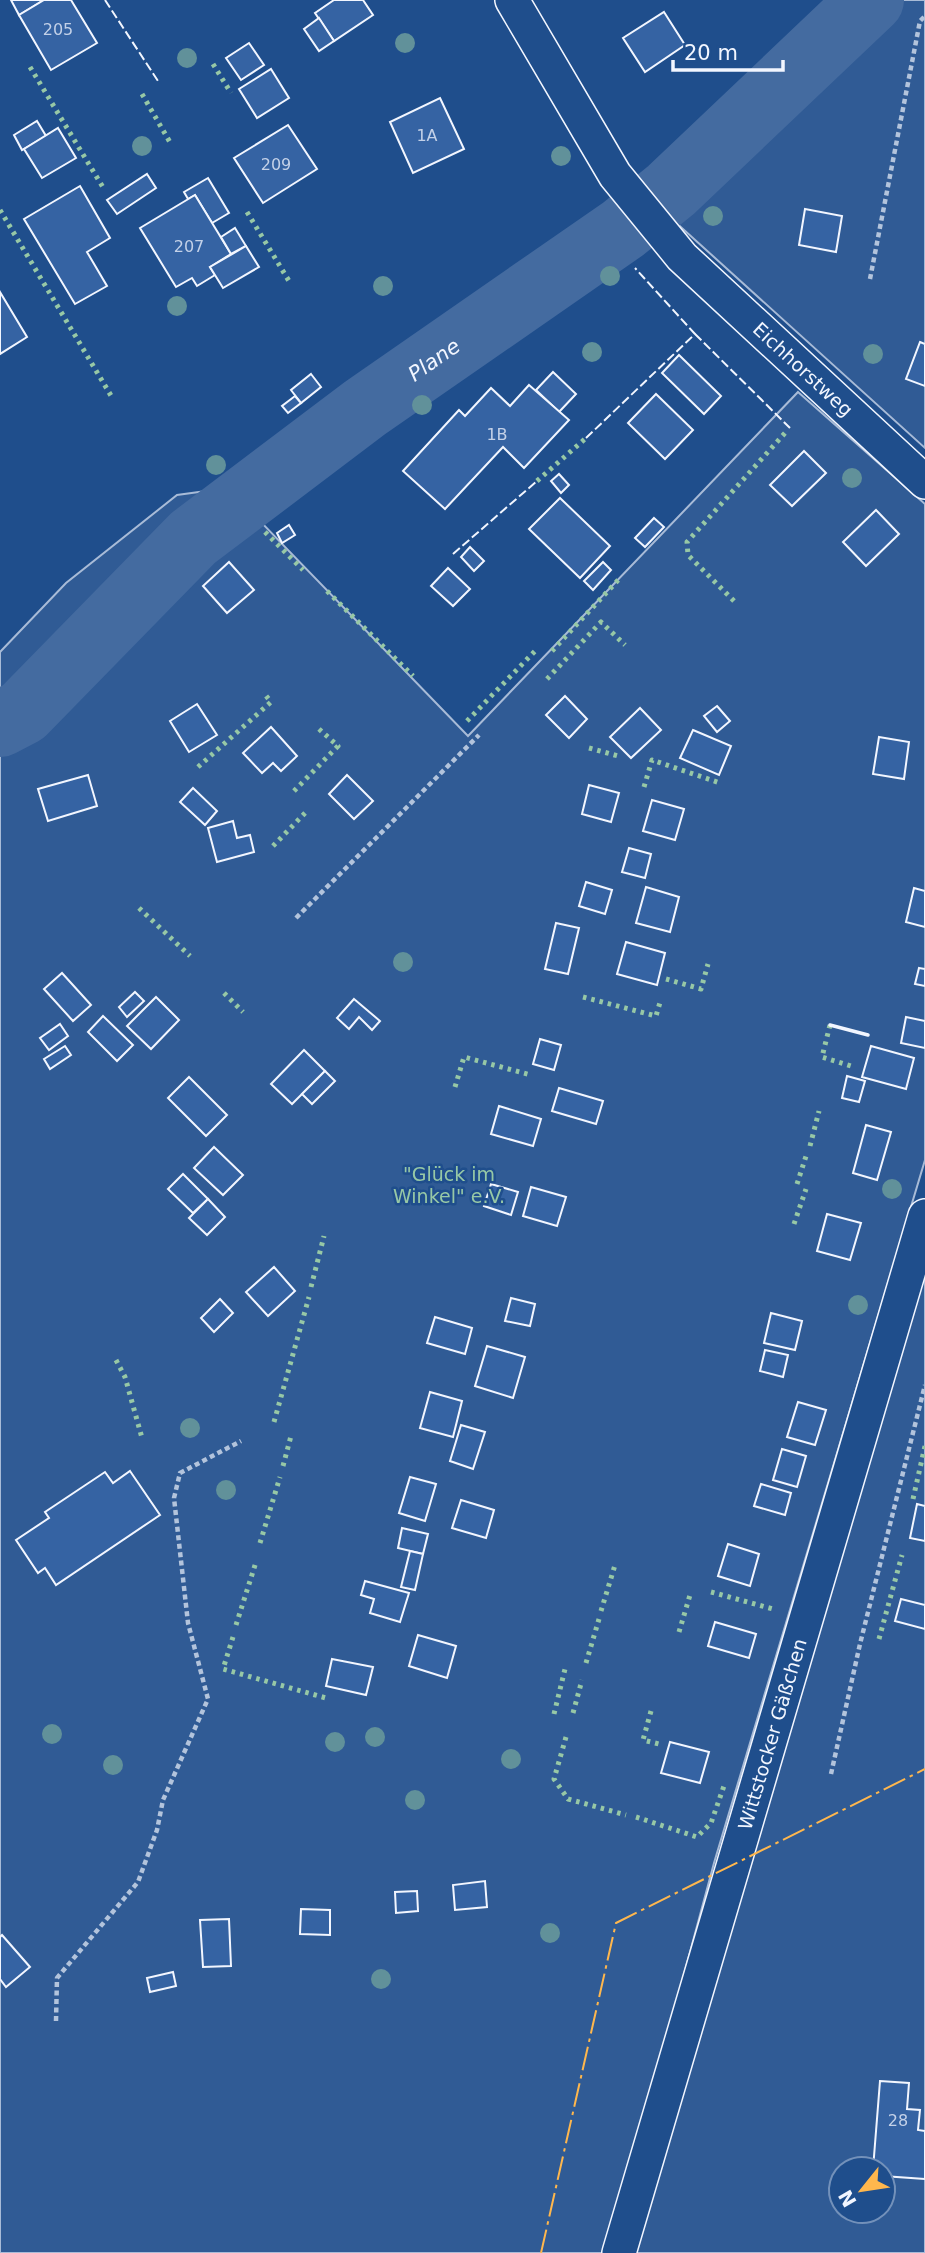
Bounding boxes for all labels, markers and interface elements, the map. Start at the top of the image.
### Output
house number: 205 [43,20,73,39]
scale bar [673,28,783,72]
text: 20 m [684,41,738,65]
house number: 1A [416,126,438,145]
house number: 209 [261,155,291,174]
house number: 207 [174,237,204,256]
street label: Eichhorstweg [749,318,858,421]
water label: Plane [404,334,465,386]
house number: 1B [486,425,508,444]
park label: "Glück im Winkel" e.V. [393,1163,505,1207]
street label: Wittstocker Gäßchen [733,1636,811,1832]
house number: 28 [888,2111,908,2130]
north arrow [827,2155,897,2225]
text: N [834,2186,861,2211]

